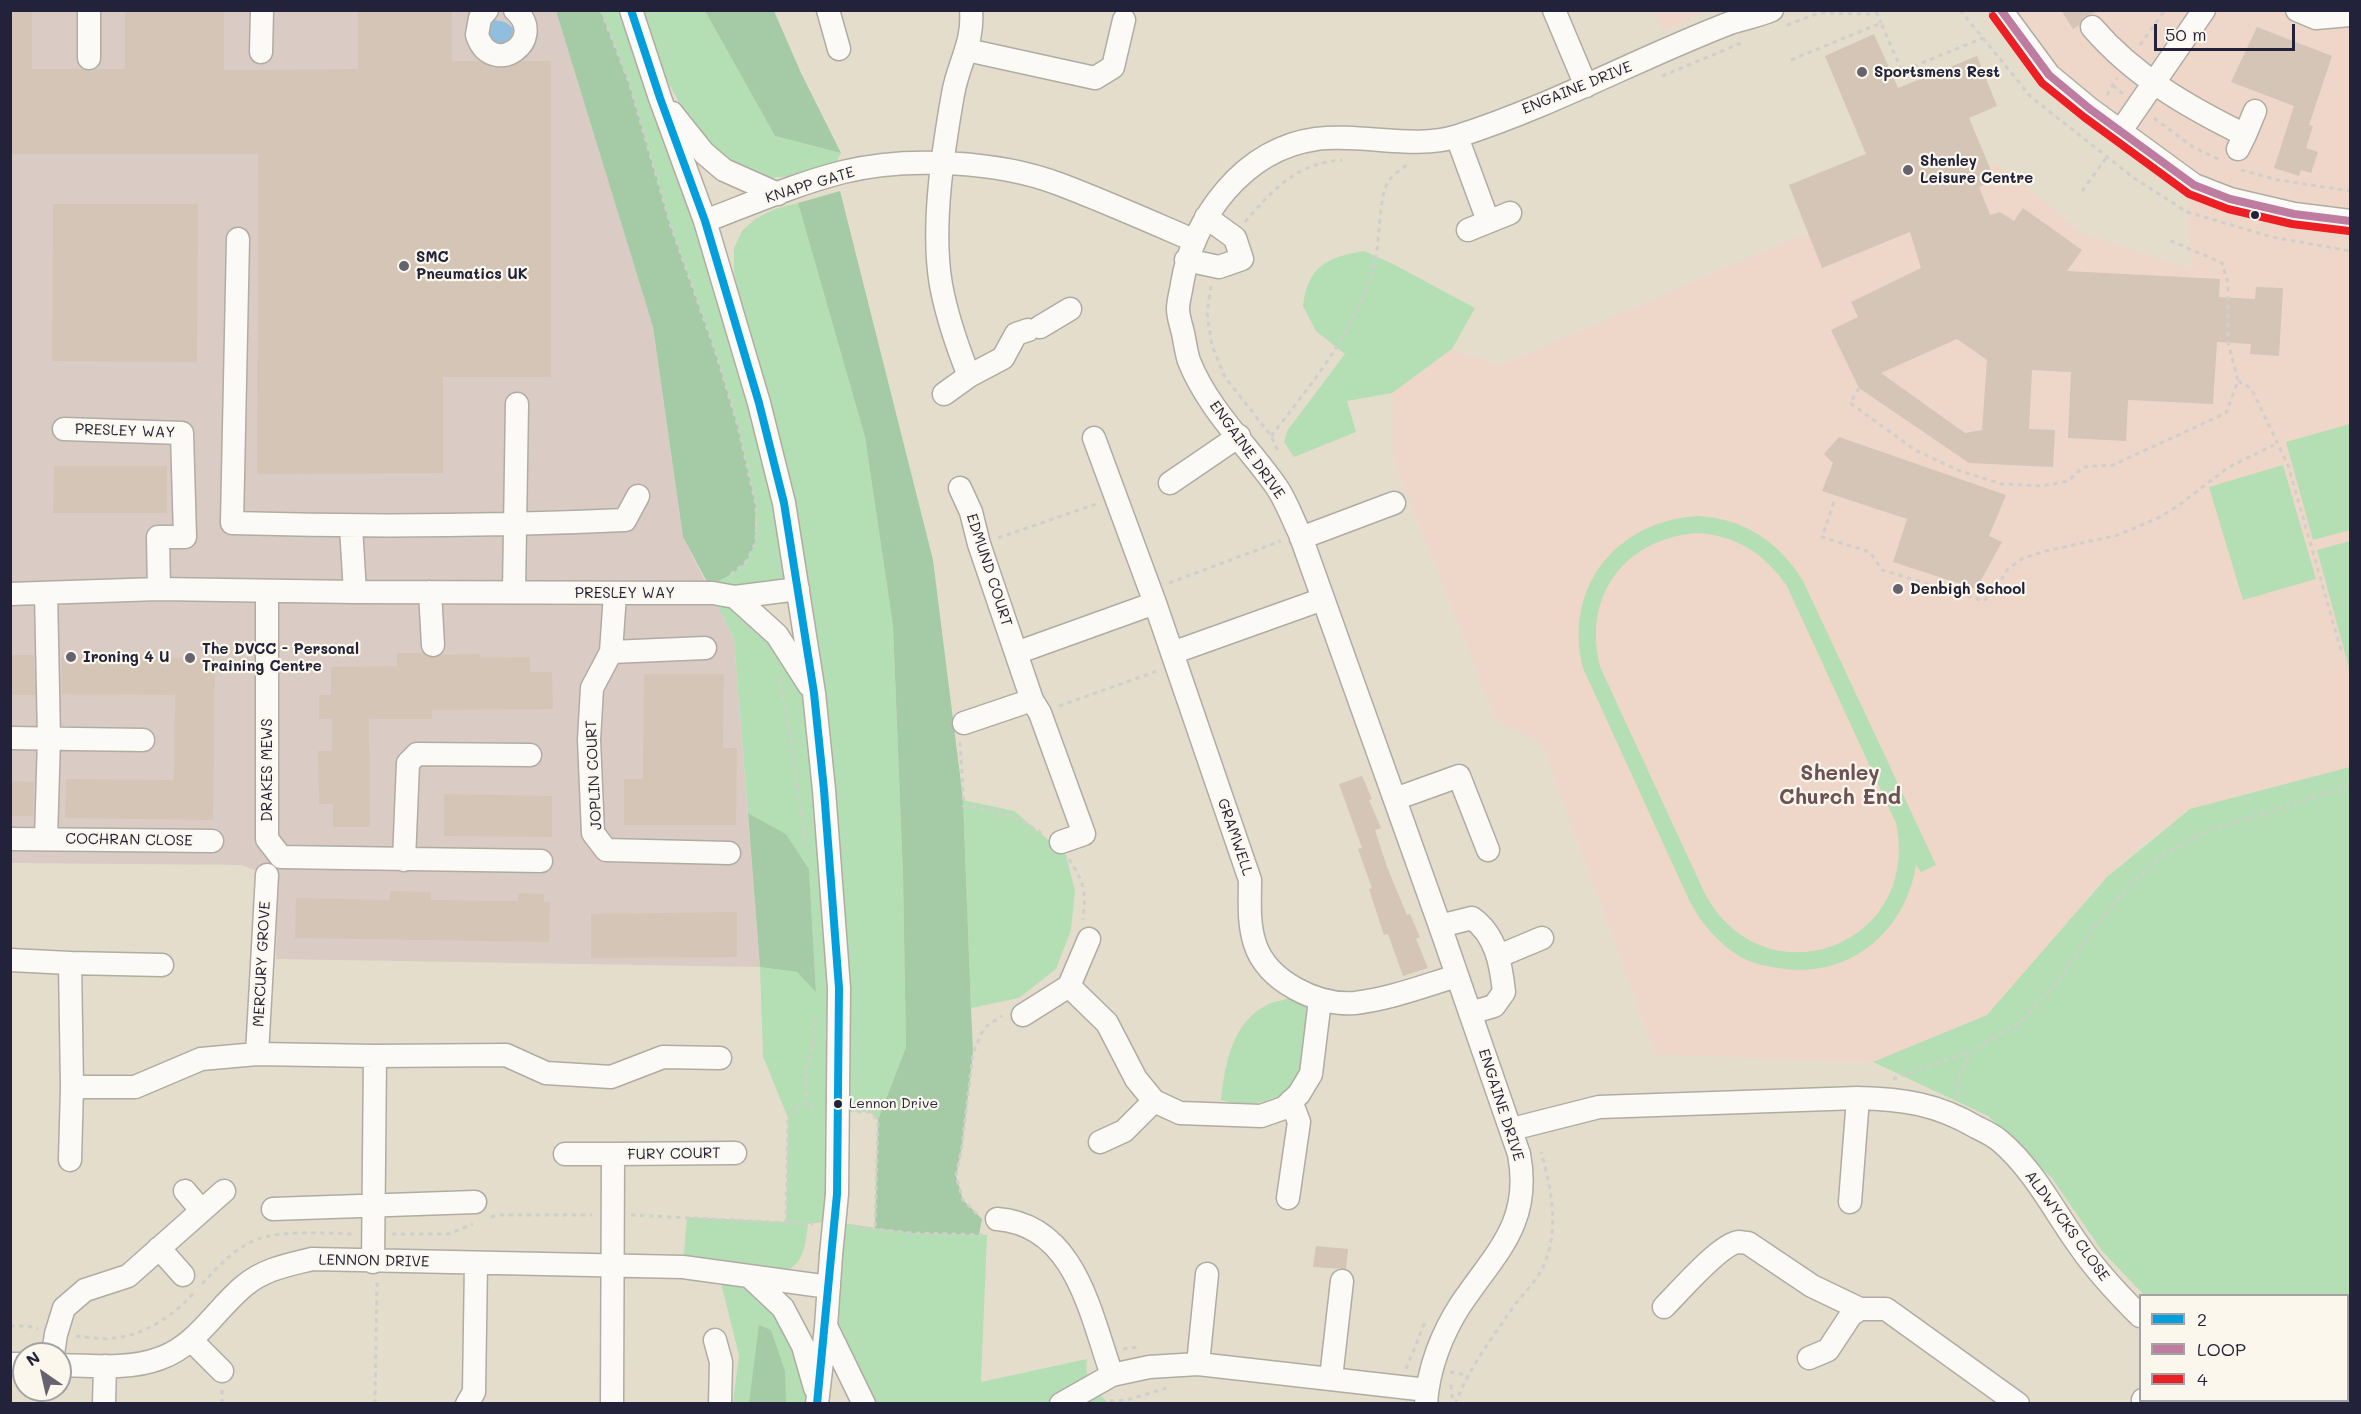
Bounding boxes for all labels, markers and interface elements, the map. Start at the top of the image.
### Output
scale bar [2157,12,2298,50]
text: 50 m [2165,22,2207,46]
street label: ENGAINE DRIVE [1519,58,1635,118]
place label: Sportsmens Rest [1874,63,2000,81]
marker: Sportsmens Rest [1855,65,1869,79]
place label: Shenley Leisure Centre [1920,152,2033,187]
street label: KNAPP GATE [763,163,857,207]
marker: Shenley Leisure Centre [1901,163,1915,177]
unlabelled marker [2249,209,2261,221]
place label: SMC Pneumatics UK [416,248,528,283]
marker: SMC Pneumatics UK [397,259,411,273]
street label: ENGAINE DRIVE [1205,397,1289,503]
street label: PRESLEY WAY [75,420,175,442]
street label: EDMUND COURT [962,511,1016,629]
place label: Denbigh School [1910,580,2025,598]
marker: Denbigh School [1891,582,1905,596]
street label: PRESLEY WAY [575,584,675,602]
place label: The DVCC - Personal Training Centre [202,640,359,675]
place label: Ironing 4 U [83,648,170,666]
marker: Ironing 4 U [64,650,78,664]
marker: The DVCC - Personal Training Centre [183,651,197,665]
street label: DRAKES MEWS [258,718,276,822]
street label: JOPLIN COURT [582,720,606,830]
district label: Shenley Church End [1779,761,1901,811]
street label: GRAMWELL [1213,796,1257,878]
street label: COCHRAN CLOSE [65,830,193,850]
street label: MERCURY GROVE [250,901,274,1027]
street label: ENGAINE DRIVE [1474,1047,1528,1163]
place label: Lennon Drive [849,1096,938,1112]
marker: Lennon Drive [832,1098,844,1110]
street label: FURY COURT [627,1144,721,1164]
street label: ALDWYCKS CLOSE [2021,1167,2113,1285]
street label: LENNON DRIVE [318,1251,430,1271]
legend [2139,1294,2349,1402]
text: 2 [2197,1307,2207,1331]
text: LOOP [2197,1337,2246,1361]
north arrow [12,1342,72,1402]
text: N [22,1346,44,1370]
text: 4 [2197,1367,2208,1391]

